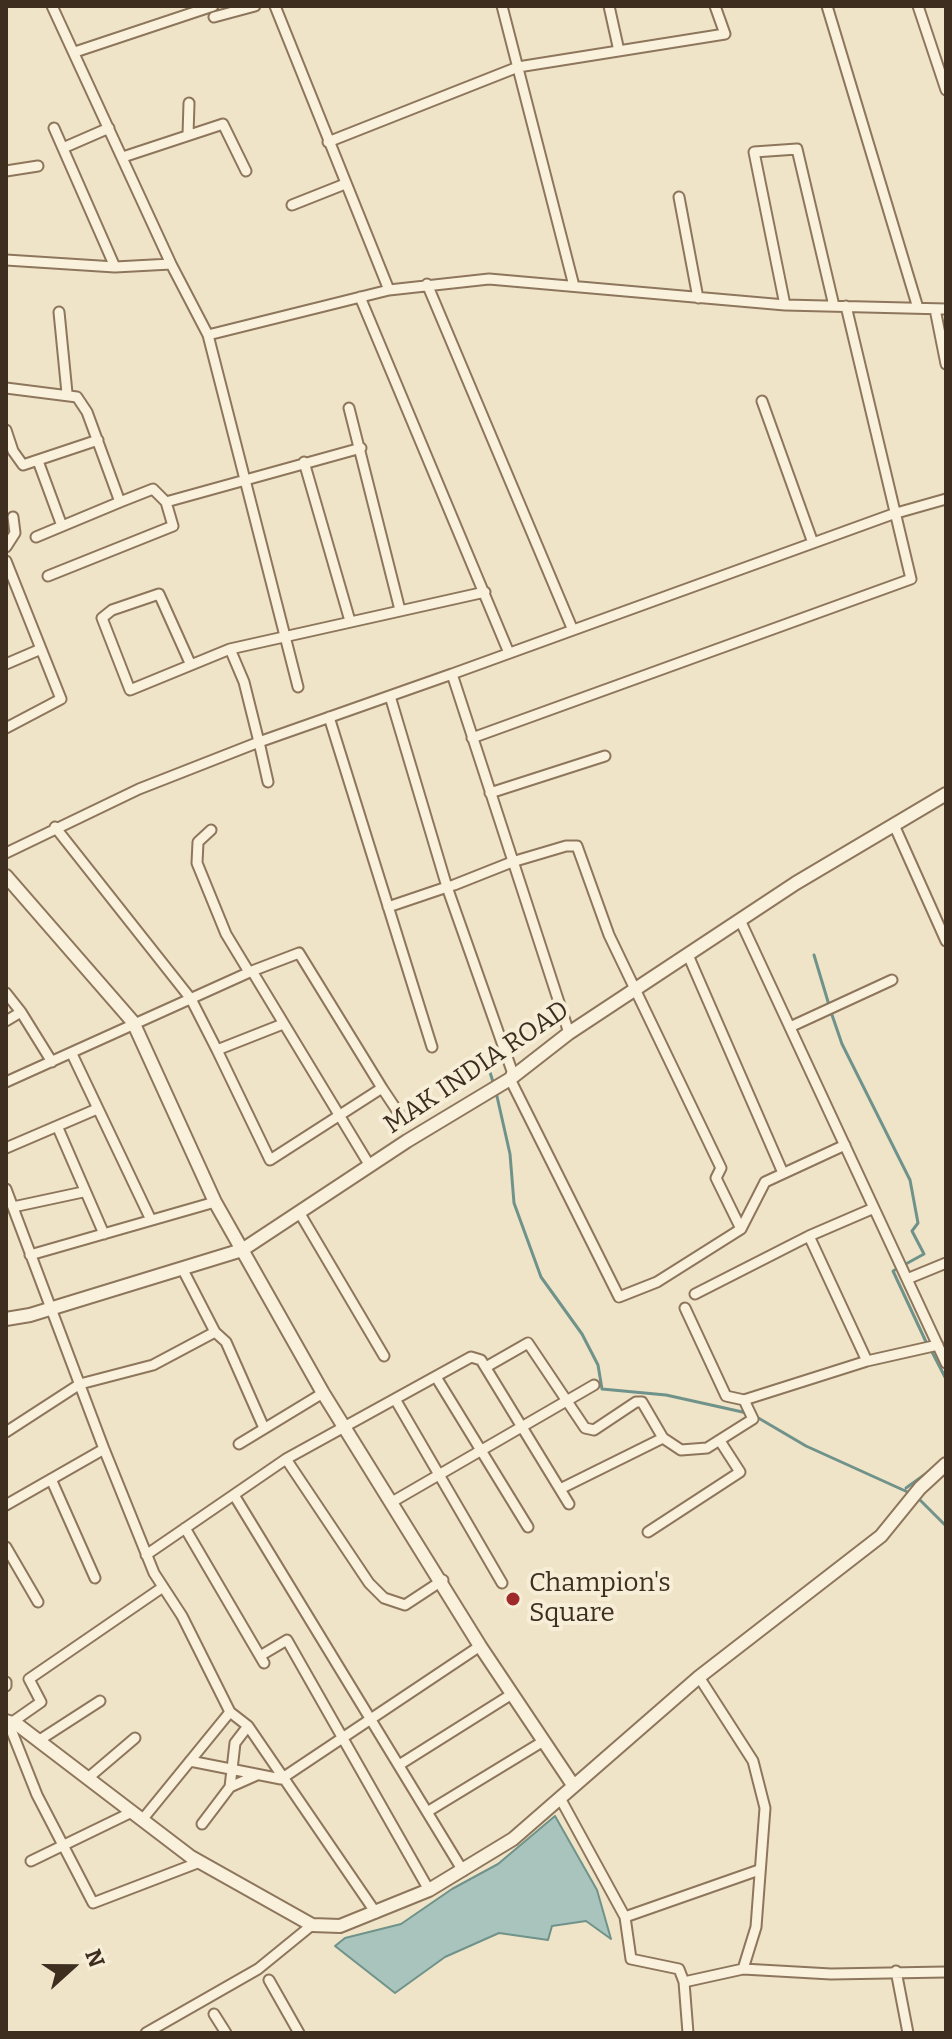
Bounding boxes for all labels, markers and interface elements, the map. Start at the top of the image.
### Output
street label: MAK INDIA ROAD [379,995,575,1141]
place label: Champion's Square [529,1568,671,1630]
marker: Champion's Square [504,1590,522,1608]
north arrow [32,1927,112,2007]
text: N [79,1945,111,1971]

